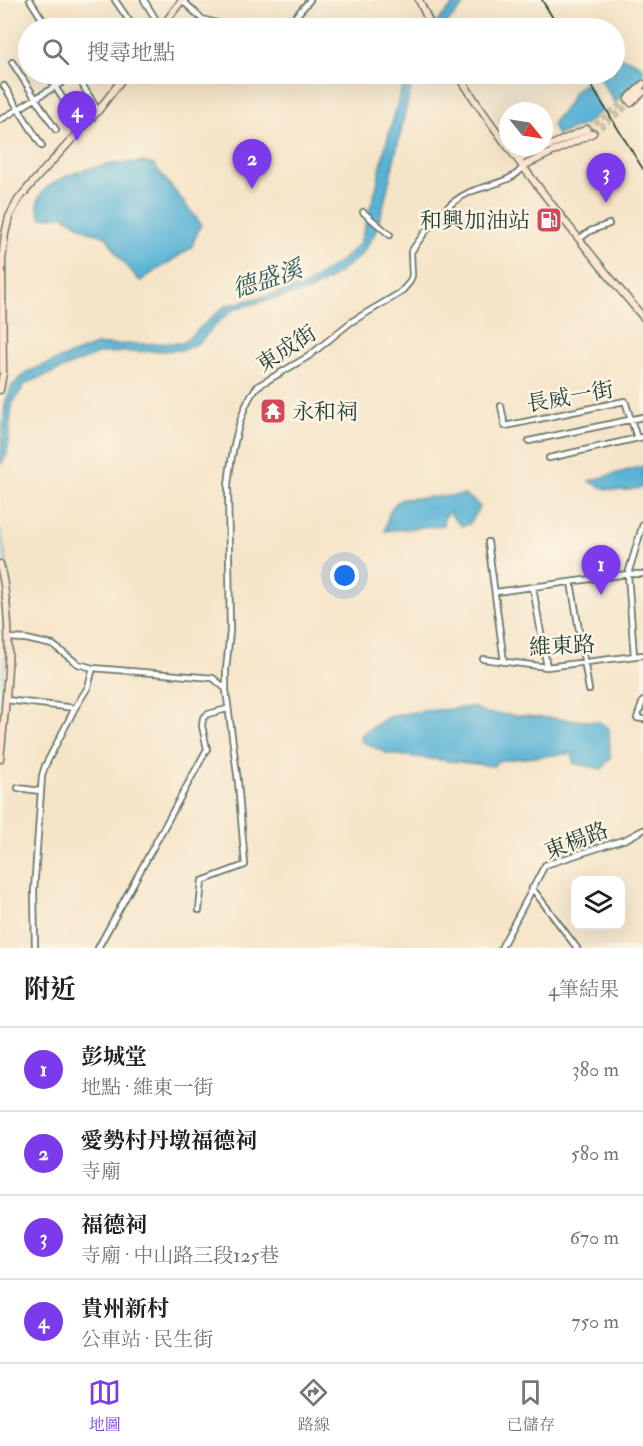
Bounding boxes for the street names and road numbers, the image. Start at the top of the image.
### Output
street label: 東成街 [251,319,322,379]
street label: 長威一街 [524,376,616,418]
street label: 維東路 [528,630,596,662]
street label: 東楊路 [541,816,612,866]

